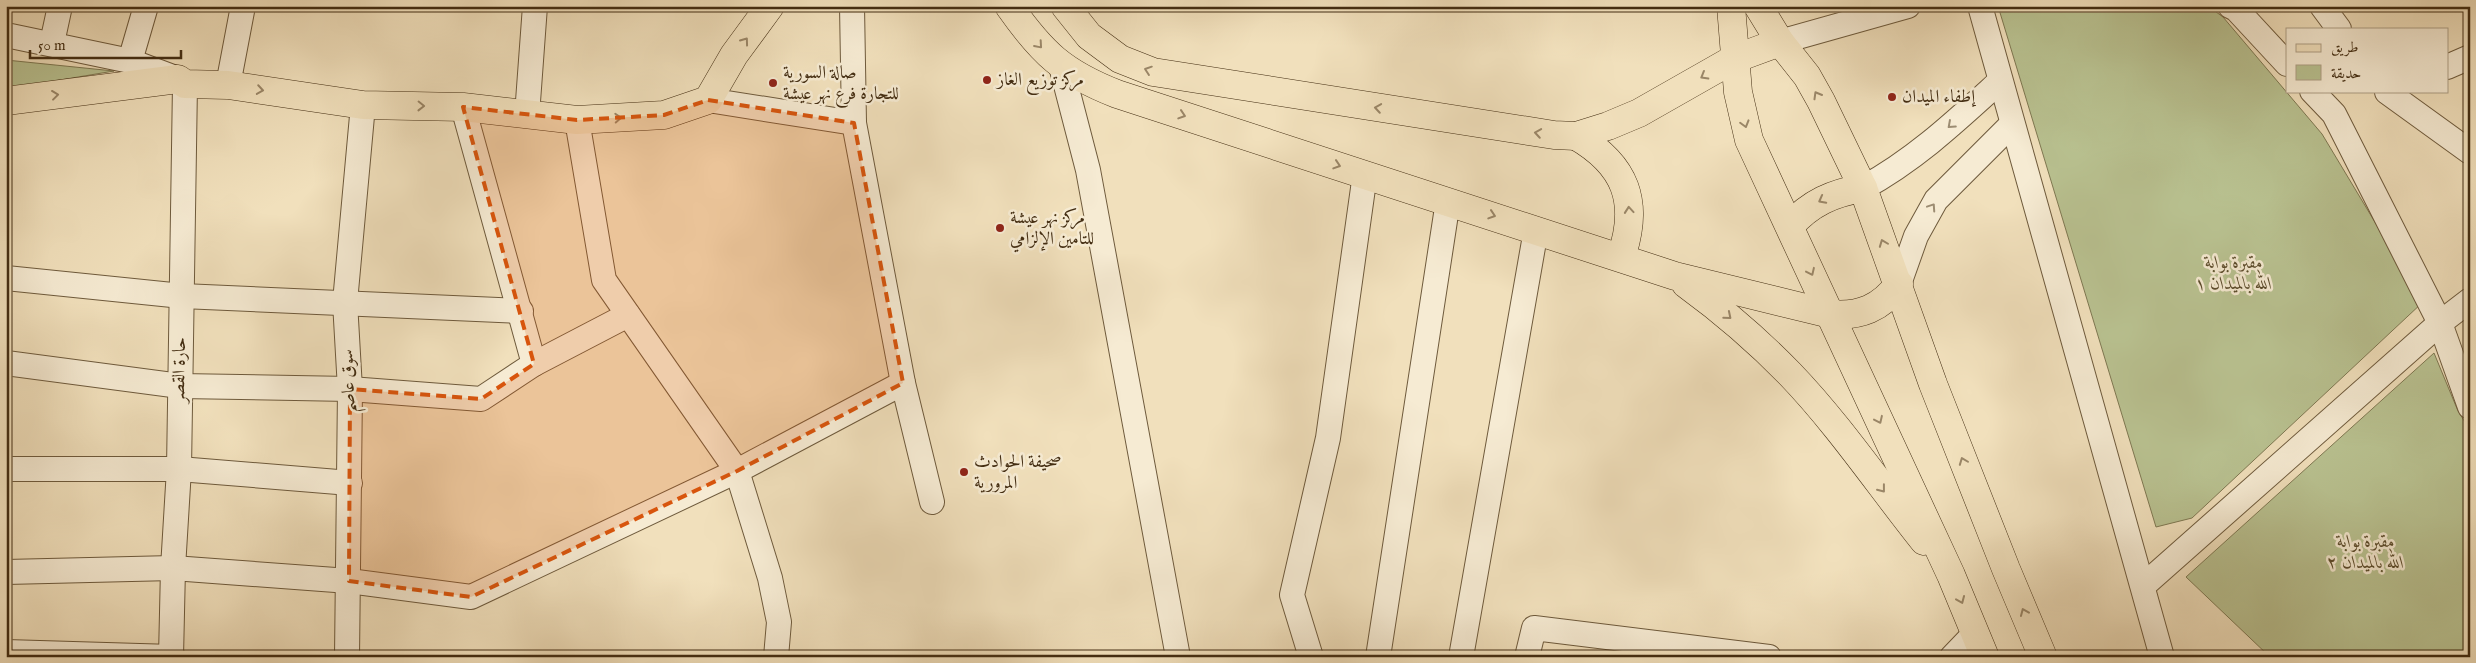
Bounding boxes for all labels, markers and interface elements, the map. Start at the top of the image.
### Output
scale bar [30,28,181,60]
legend [2286,28,2448,92]
text: 50 m [38,36,66,55]
one-way arrow [739,38,747,47]
text: طريق [2331,38,2358,57]
one-way arrow [1033,39,1041,48]
place label: صالة السورية للتجارة فرع نهر عيشة [783,62,899,108]
text: حديقة [2331,64,2361,83]
one-way arrow [1145,66,1153,76]
place label: مركز توزيع الغاز [995,69,1084,95]
one-way arrow [1701,70,1710,80]
marker: مركز توزيع الغاز [981,74,993,86]
marker: صالة السورية للتجارة فرع نهر عيشة [767,77,779,89]
one-way arrow [256,84,264,94]
place label: إطفاء الميدان [1902,86,1976,109]
one-way arrow [51,90,59,101]
one-way arrow [1813,91,1823,100]
marker: إطفاء الميدان [1886,91,1898,103]
one-way arrow [418,101,426,111]
one-way arrow [1373,103,1382,113]
one-way arrow [1178,109,1186,119]
one-way arrow [614,112,622,123]
one-way arrow [1948,119,1957,128]
one-way arrow [1739,120,1749,128]
one-way arrow [1534,128,1542,138]
one-way arrow [1332,159,1341,169]
one-way arrow [1819,194,1828,204]
one-way arrow [1925,204,1935,213]
one-way arrow [1624,205,1635,213]
place label: مركز نهر عيشة للتامين الإلزامي [1010,207,1094,253]
one-way arrow [1487,209,1495,219]
marker: مركز نهر عيشة للتامين الإلزامي [994,222,1006,234]
one-way arrow [1879,239,1889,248]
park label: مقبرة بوابة الله بالميدان ١ [2196,252,2272,296]
one-way arrow [1805,267,1815,276]
one-way arrow [1722,310,1731,319]
street label: حارة القصر [168,337,192,405]
street label: سوق عاصم [336,349,367,413]
one-way arrow [1873,415,1884,424]
place label: صحيفة الحوادث المرورية [974,451,1062,495]
one-way arrow [1959,457,1969,466]
marker: صحيفة الحوادث المرورية [958,466,970,478]
one-way arrow [1877,483,1885,492]
park label: مقبرة بوابة الله بالميدان ٢ [2328,531,2404,575]
one-way arrow [1955,595,1965,604]
one-way arrow [2019,608,2030,617]

